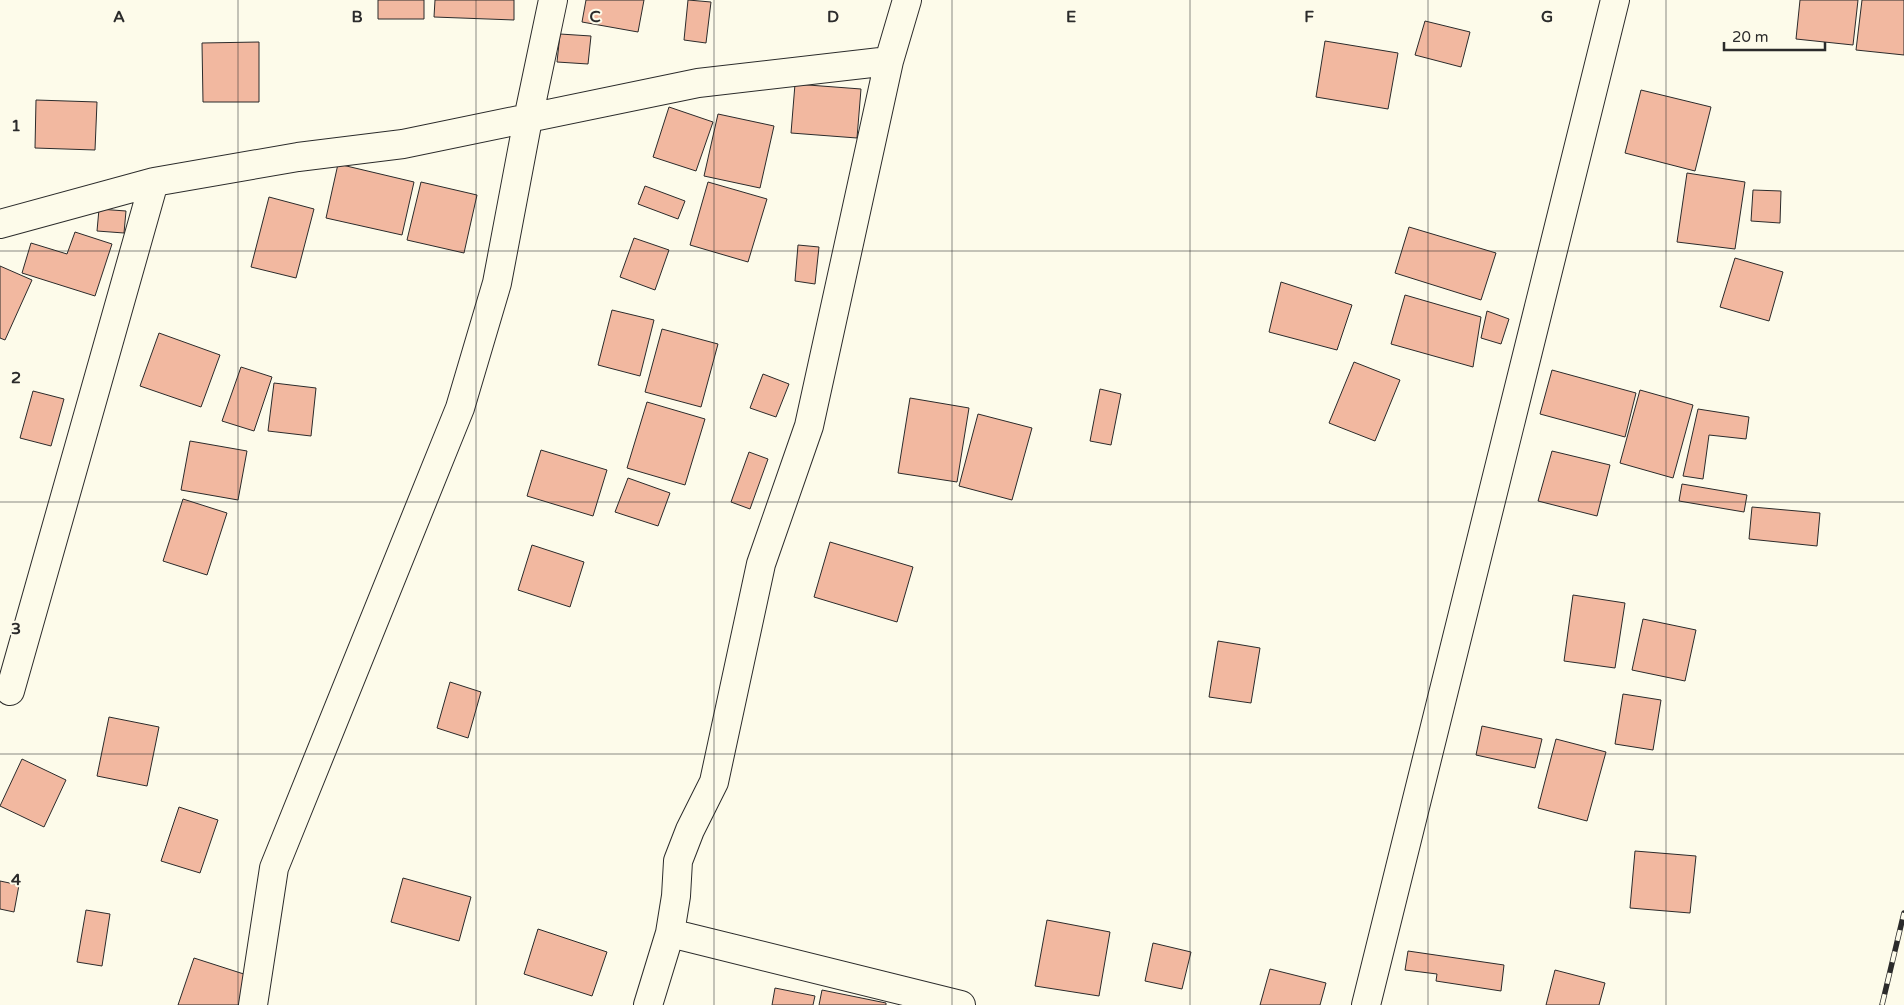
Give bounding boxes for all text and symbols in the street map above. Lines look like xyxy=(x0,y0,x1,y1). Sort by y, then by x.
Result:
text: A xyxy=(113,7,125,27)
text: B xyxy=(351,7,363,27)
text: C xyxy=(589,7,601,27)
text: D xyxy=(827,7,839,27)
text: E xyxy=(1066,7,1076,27)
text: F xyxy=(1304,7,1314,27)
text: G xyxy=(1541,7,1553,27)
scale bar xyxy=(1724,20,1825,52)
text: 20 m xyxy=(1732,28,1769,46)
text: 1 xyxy=(11,116,21,136)
text: 2 xyxy=(11,368,21,388)
text: 3 xyxy=(11,619,21,639)
text: 4 xyxy=(11,870,21,890)

